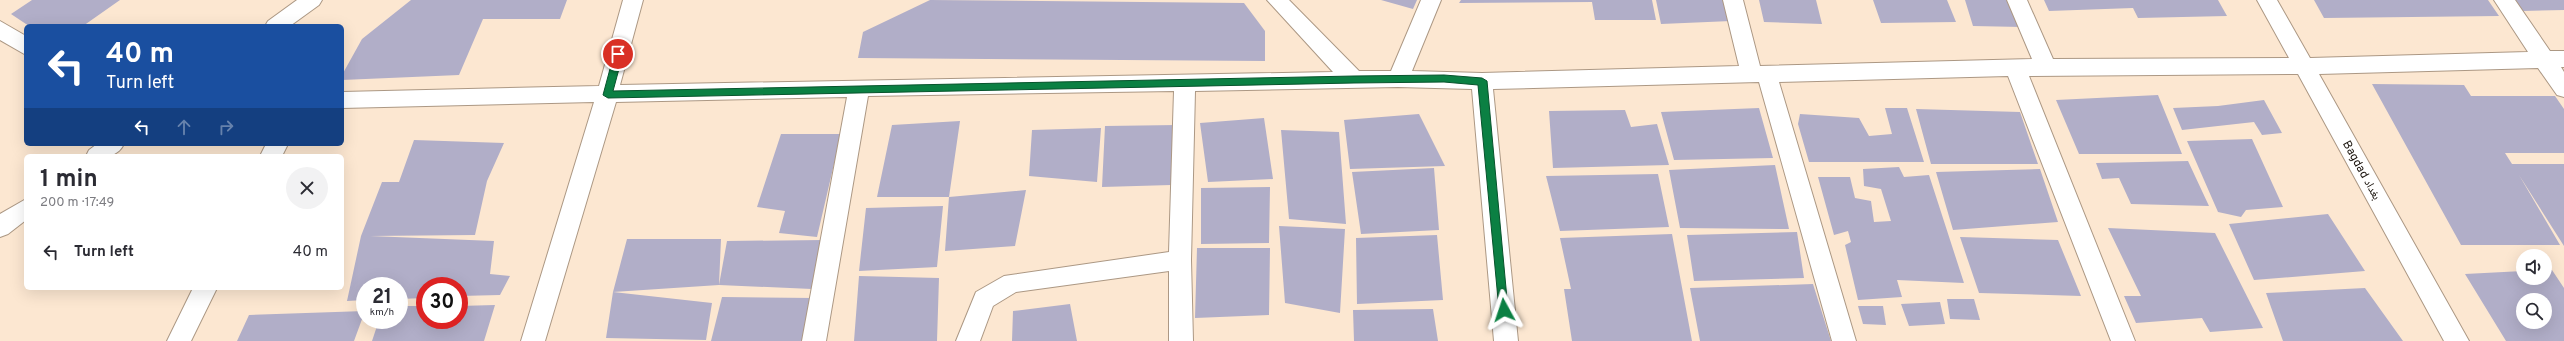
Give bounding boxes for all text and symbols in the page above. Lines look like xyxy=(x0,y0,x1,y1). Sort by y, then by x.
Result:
text: 40 m xyxy=(106,37,174,73)
pin xyxy=(601,37,635,71)
icon: left xyxy=(40,40,92,92)
icon: arrive xyxy=(607,43,629,65)
text: Turn left xyxy=(106,72,174,95)
icon: left xyxy=(131,116,153,138)
icon: ahead xyxy=(173,116,195,138)
icon: right xyxy=(215,116,237,138)
street label: Bagdad بغداد xyxy=(2338,138,2384,203)
text: 1 min xyxy=(40,165,98,195)
button: close xyxy=(286,167,328,209)
text: 200 m · 17:49 xyxy=(40,195,114,211)
icon: left xyxy=(40,241,62,263)
text: Turn left xyxy=(74,243,134,262)
text: 40 m xyxy=(293,243,328,262)
map controls xyxy=(2516,249,2552,329)
button: sound xyxy=(2516,249,2552,285)
speed limit sign: 30 xyxy=(416,277,468,329)
text: 21 xyxy=(372,285,392,311)
position arrow xyxy=(1483,289,1525,331)
button: search xyxy=(2516,293,2552,329)
text: km/h xyxy=(370,306,394,319)

